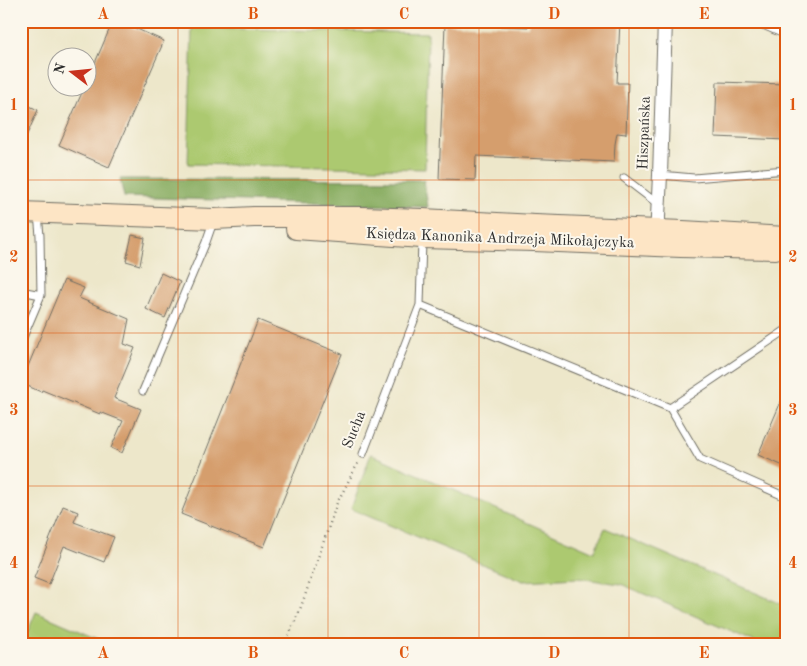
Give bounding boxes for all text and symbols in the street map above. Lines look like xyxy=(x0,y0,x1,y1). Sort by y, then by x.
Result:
text: A xyxy=(97,7,109,23)
text: B xyxy=(247,7,259,23)
text: C xyxy=(399,7,409,23)
text: D xyxy=(548,7,560,23)
text: E xyxy=(698,7,710,23)
north arrow xyxy=(48,48,98,98)
text: N xyxy=(52,61,69,76)
street label: Hiszpańska xyxy=(636,95,654,170)
text: 1 xyxy=(9,98,19,114)
text: 1 xyxy=(788,98,798,114)
street label: Księdza Kanonika Andrzeja Mikołajczyka xyxy=(365,227,635,251)
text: 2 xyxy=(9,250,19,266)
text: 2 xyxy=(788,250,798,266)
text: 3 xyxy=(9,403,19,419)
text: 3 xyxy=(788,403,798,419)
street label: Sucha xyxy=(341,408,370,451)
text: 4 xyxy=(9,556,19,572)
text: 4 xyxy=(788,556,798,572)
text: A xyxy=(97,646,109,662)
text: B xyxy=(247,646,259,662)
text: C xyxy=(399,646,409,662)
text: D xyxy=(548,646,560,662)
text: E xyxy=(698,646,710,662)

